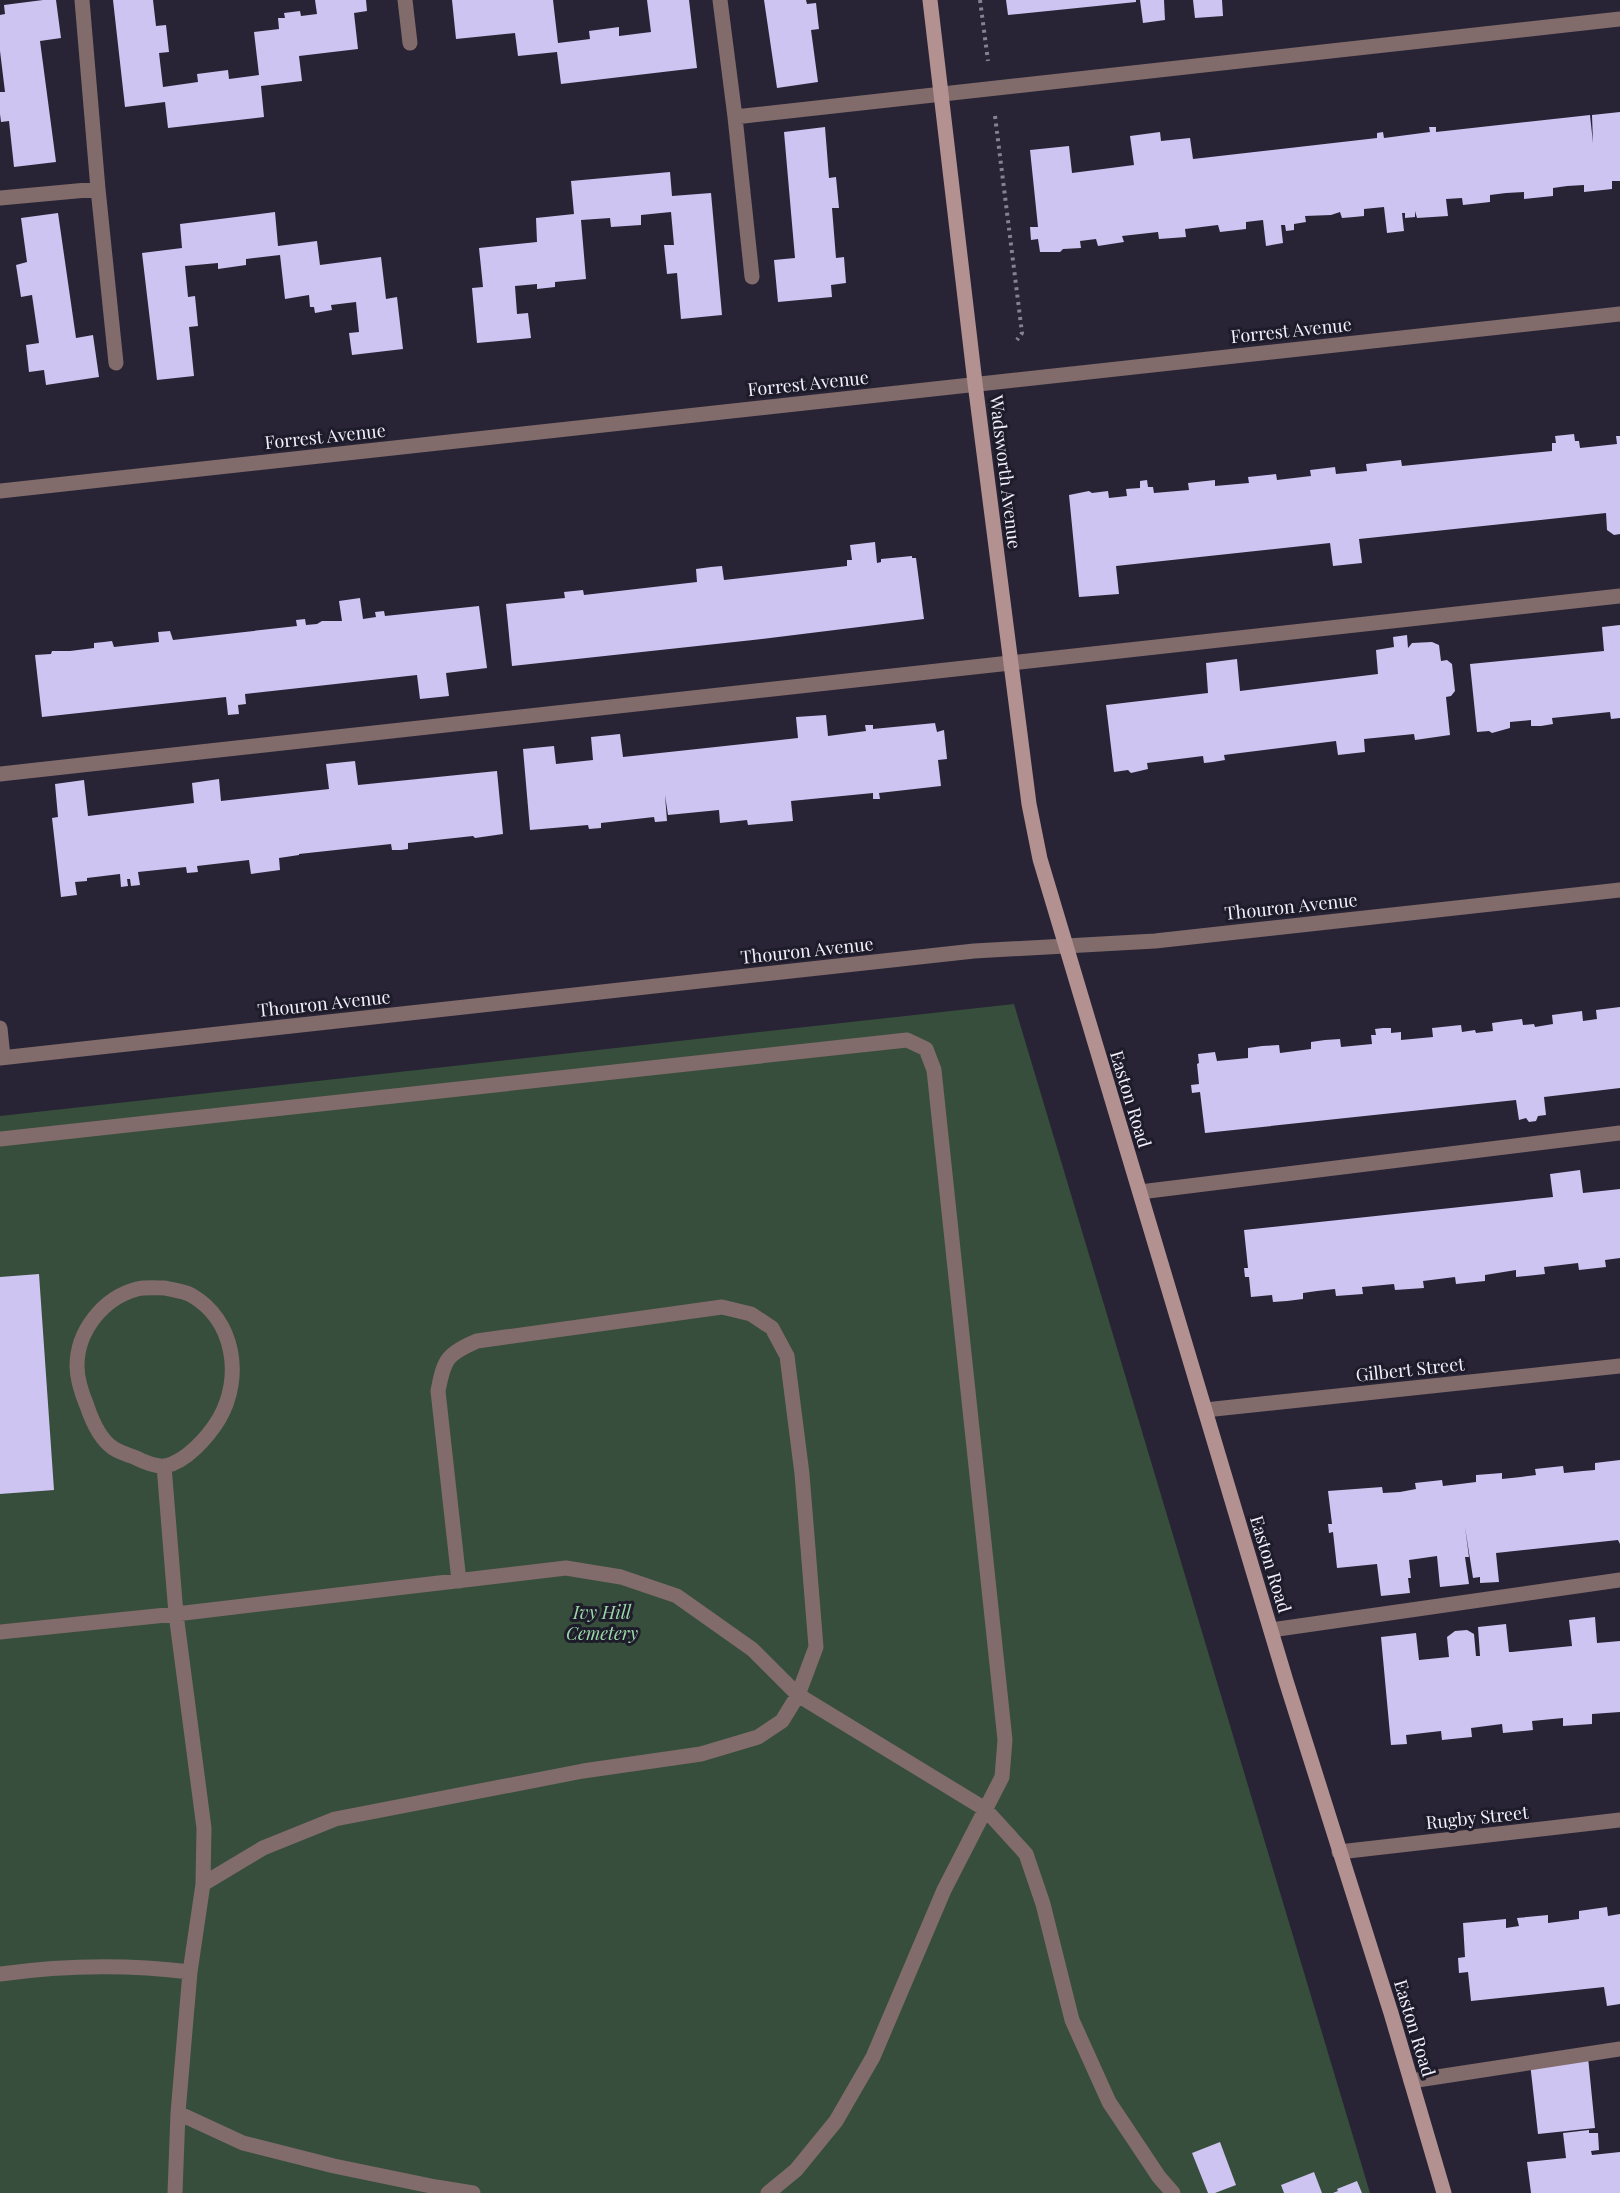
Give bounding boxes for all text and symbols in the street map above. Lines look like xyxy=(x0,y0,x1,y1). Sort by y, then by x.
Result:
street label: Forrest Avenue xyxy=(1229,312,1353,348)
street label: Forrest Avenue xyxy=(746,365,870,401)
street label: Wadsworth Avenue xyxy=(985,393,1027,550)
street label: Forrest Avenue xyxy=(263,418,387,454)
street label: Thouron Avenue xyxy=(1223,887,1359,925)
street label: Thouron Avenue xyxy=(739,931,875,969)
street label: Thouron Avenue xyxy=(256,984,392,1022)
street label: Easton Road xyxy=(1105,1047,1157,1151)
street label: Gilbert Street xyxy=(1354,1351,1466,1387)
street label: Easton Road xyxy=(1245,1512,1297,1616)
park label: Ivy Hill Cemetery xyxy=(566,1600,638,1645)
street label: Rugby Street xyxy=(1425,1800,1530,1834)
street label: Easton Road xyxy=(1389,1976,1441,2080)

